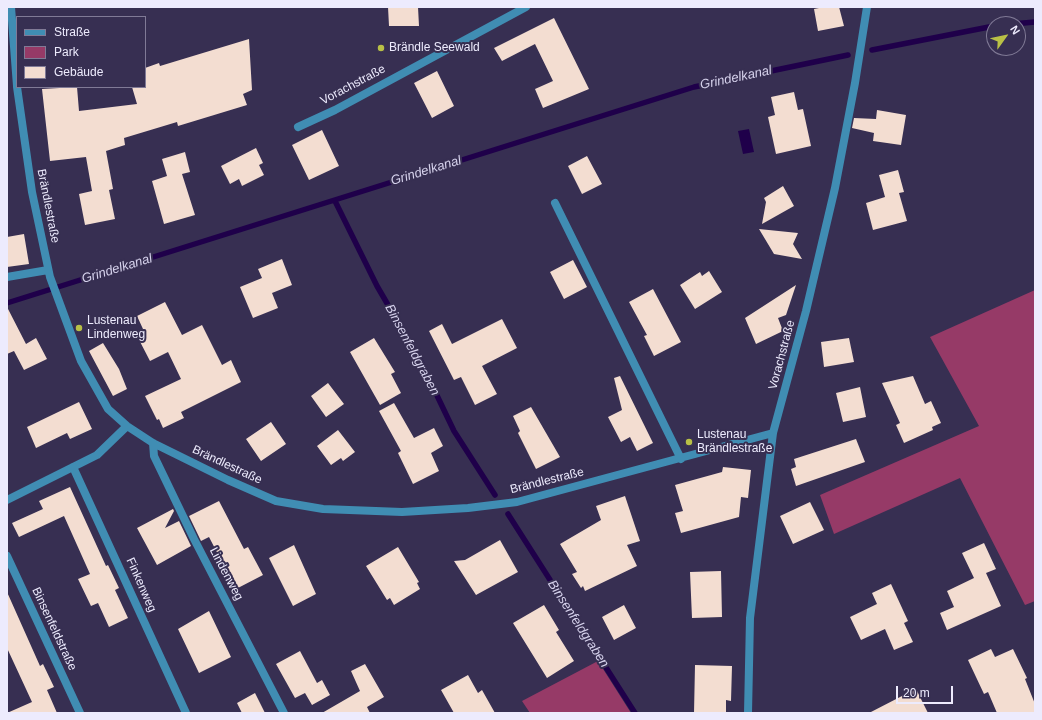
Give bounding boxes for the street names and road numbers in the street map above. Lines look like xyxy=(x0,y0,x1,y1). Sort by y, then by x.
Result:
street label: Vorachstraße xyxy=(318,62,388,108)
street label: Brändlestraße xyxy=(34,168,62,244)
street label: Vorachstraße xyxy=(766,319,798,391)
street label: Brändlestraße xyxy=(190,443,264,487)
street label: Brändlestraße xyxy=(509,465,585,497)
street label: Lindenweg xyxy=(206,545,246,603)
street label: Finkenweg xyxy=(123,556,159,614)
street label: Binsenfeldstraße xyxy=(28,585,80,673)

